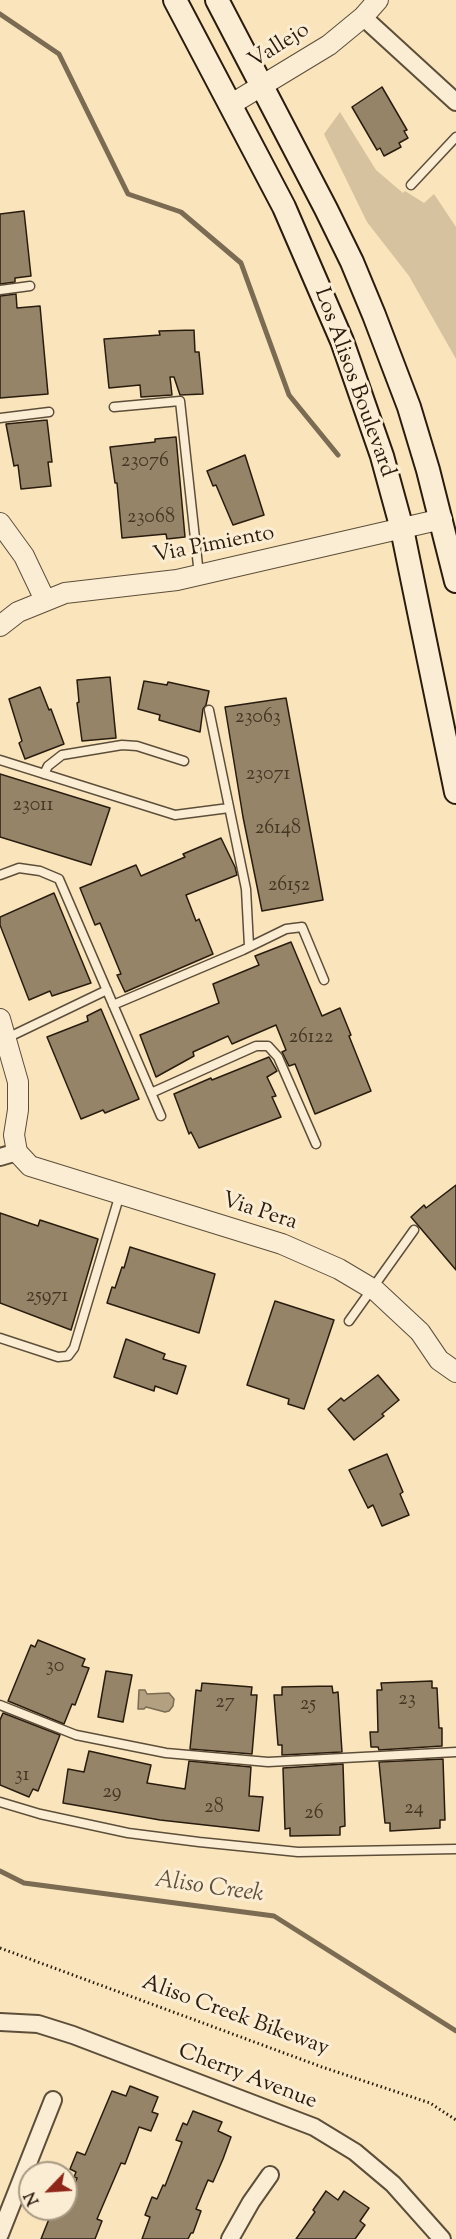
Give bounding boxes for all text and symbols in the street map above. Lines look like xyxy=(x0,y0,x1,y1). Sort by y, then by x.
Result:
street label: Vallejo xyxy=(245,18,315,76)
street label: Los Alisos Boulevard xyxy=(307,285,399,481)
house number: 23076 xyxy=(121,451,169,475)
house number: 23068 xyxy=(127,507,175,531)
street label: Via Pimiento xyxy=(151,521,277,571)
house number: 23063 xyxy=(235,707,281,731)
house number: 23071 xyxy=(246,764,290,788)
house number: 23011 xyxy=(12,795,54,819)
house number: 26148 xyxy=(255,818,301,842)
house number: 26152 xyxy=(268,875,310,899)
house number: 26122 xyxy=(289,1027,333,1051)
street label: Via Pera xyxy=(218,1188,300,1238)
house number: 25971 xyxy=(26,1286,68,1310)
house number: 30 xyxy=(46,1656,64,1680)
house number: 23 xyxy=(398,1689,416,1713)
house number: 27 xyxy=(215,1692,235,1716)
house number: 25 xyxy=(300,1694,316,1718)
house number: 31 xyxy=(15,1765,29,1789)
house number: 29 xyxy=(102,1782,122,1806)
house number: 28 xyxy=(204,1797,224,1821)
house number: 24 xyxy=(404,1798,424,1822)
house number: 26 xyxy=(304,1803,324,1827)
water label: Aliso Creek xyxy=(153,1867,265,1911)
street label: Aliso Creek Bikeway xyxy=(138,1971,332,2063)
street label: Cherry Avenue xyxy=(174,2039,320,2117)
north arrow xyxy=(18,2161,78,2221)
text: N xyxy=(20,2187,46,2209)

